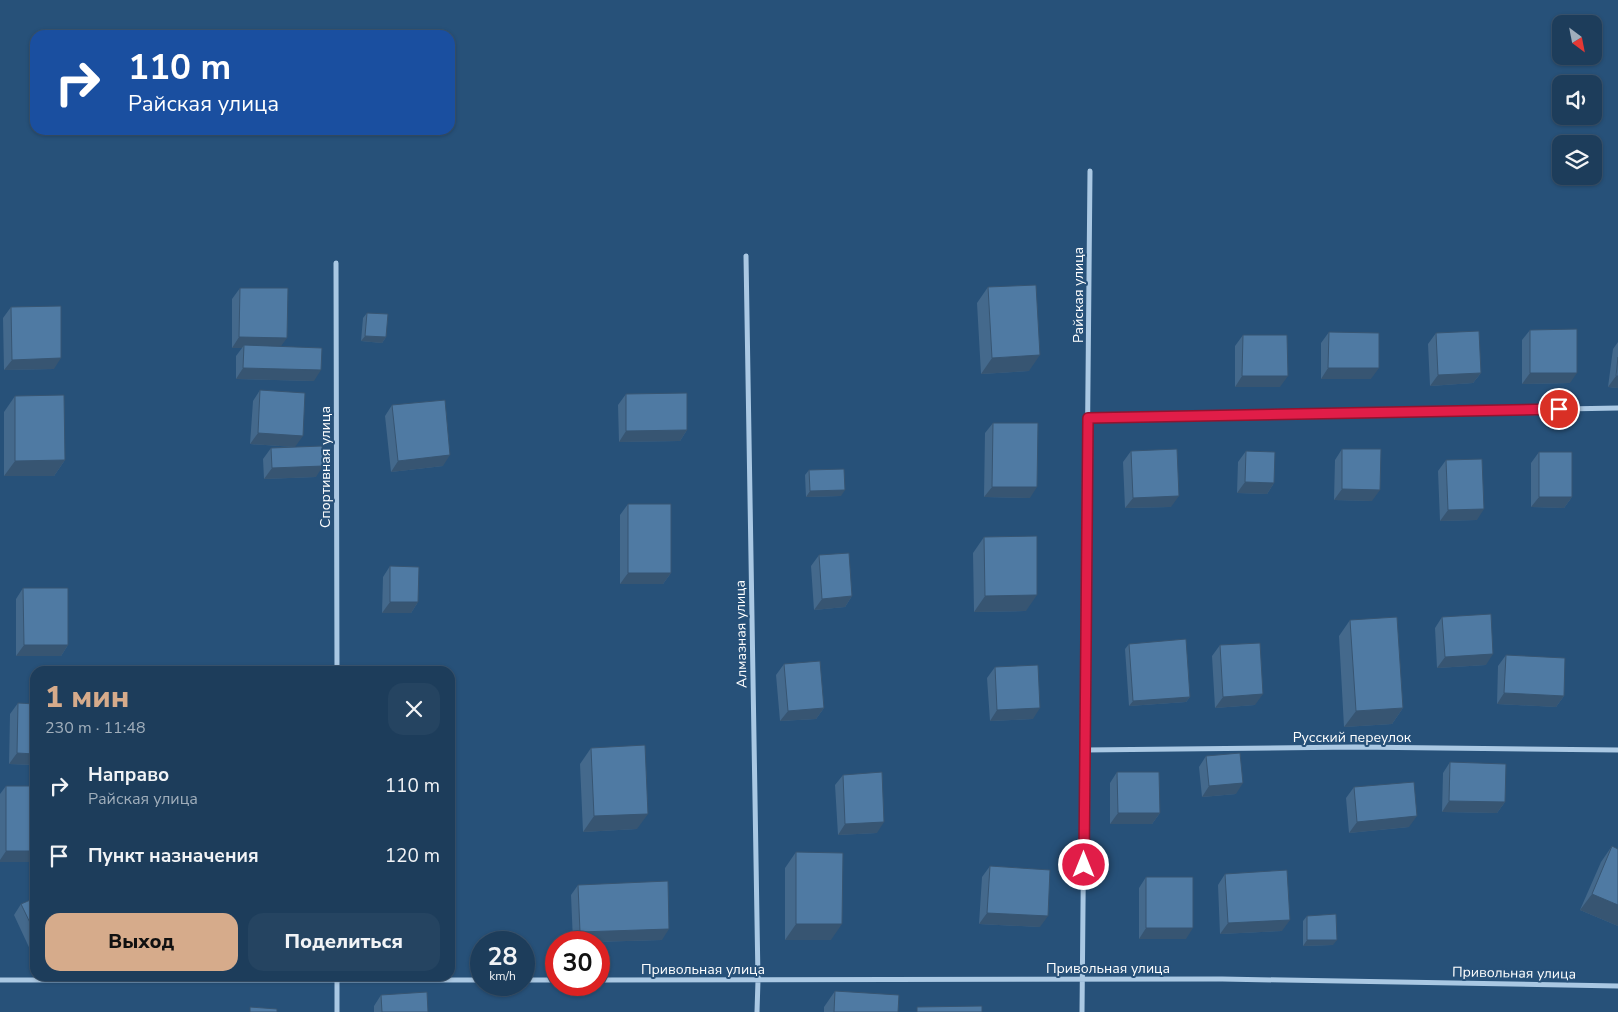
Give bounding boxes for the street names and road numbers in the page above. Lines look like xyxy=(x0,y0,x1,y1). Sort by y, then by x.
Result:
street label: Райская улица xyxy=(1069,247,1088,343)
street label: Спортивная улица xyxy=(316,406,335,528)
street label: Алмазная улица xyxy=(731,580,751,688)
street label: Русский переулок xyxy=(1293,728,1412,747)
street label: Привольная улица xyxy=(1046,959,1170,978)
street label: Привольная улица xyxy=(641,960,765,979)
street label: Привольная улица xyxy=(1452,962,1576,984)

